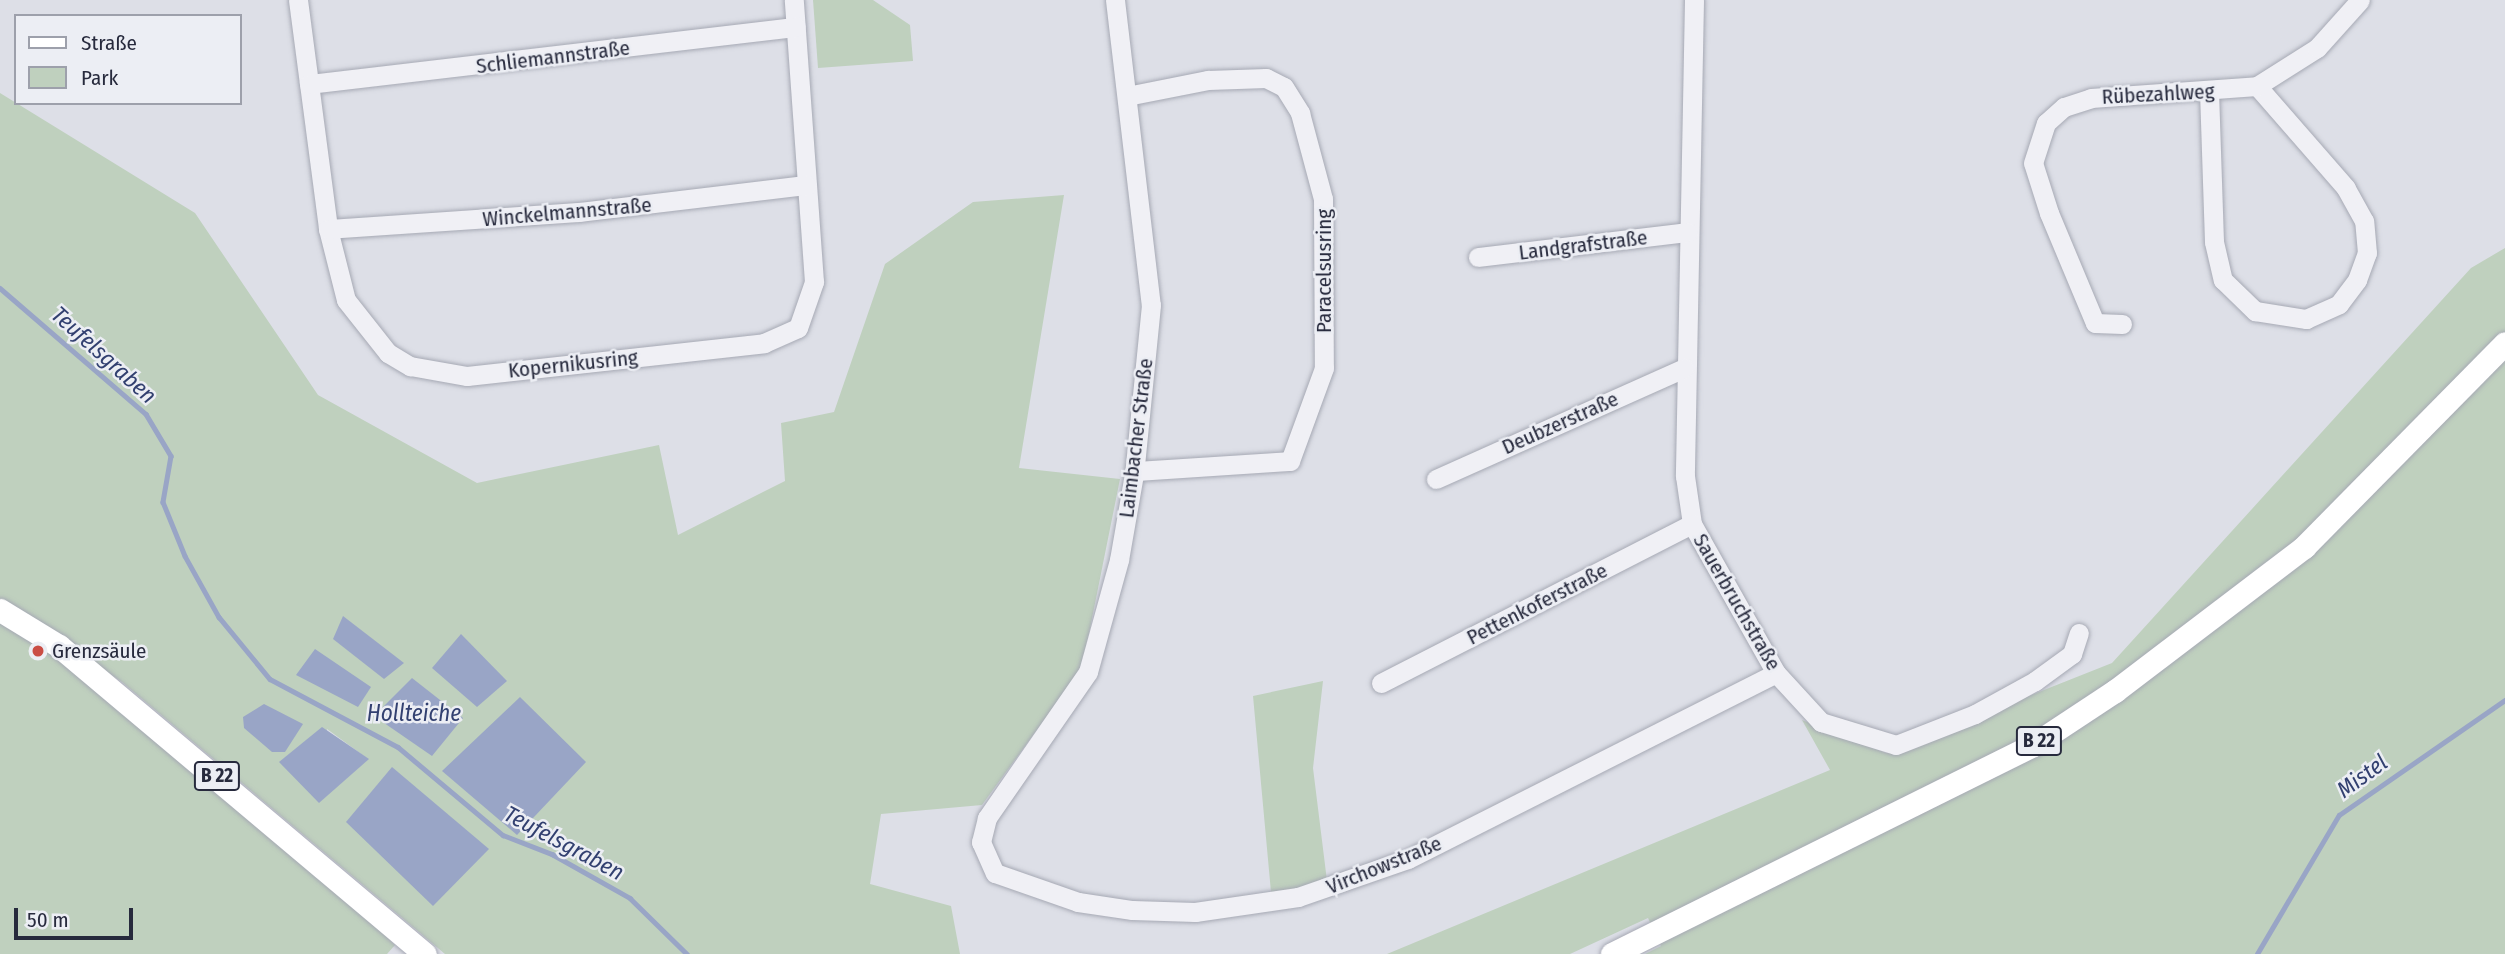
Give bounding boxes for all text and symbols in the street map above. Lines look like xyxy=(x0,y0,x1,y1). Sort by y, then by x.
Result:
legend xyxy=(14,14,242,105)
text: Straße xyxy=(81,30,137,56)
street label: Schliemannstraße xyxy=(475,35,631,79)
text: Park xyxy=(81,65,118,91)
street label: Rübezahlweg xyxy=(2101,78,2215,110)
street label: Winckelmannstraße xyxy=(481,192,653,232)
street label: Paracelsusring xyxy=(1311,209,1337,333)
street label: Landgrafstraße xyxy=(1517,225,1649,265)
water label: Teufelsgraben xyxy=(46,301,162,409)
street label: Kopernikusring xyxy=(507,345,639,383)
street label: Laimbacher Straße xyxy=(1114,357,1158,519)
street label: Deubzerstraße xyxy=(1498,386,1622,460)
street label: Sauerbruchstraße xyxy=(1688,529,1786,675)
street label: Pettenkoferstraße xyxy=(1463,558,1611,650)
place label: Grenzsäule xyxy=(52,638,146,664)
marker: Grenzsäule xyxy=(30,643,46,659)
water label: Hollteiche xyxy=(367,699,461,727)
road number: B 22 xyxy=(2014,726,2064,756)
water label: Mistel xyxy=(2331,748,2393,804)
road number: B 22 xyxy=(192,761,242,792)
water label: Teufelsgraben xyxy=(499,800,629,886)
street label: Virchowstraße xyxy=(1323,830,1445,900)
scale bar xyxy=(18,894,136,938)
text: 50 m xyxy=(27,907,69,933)

